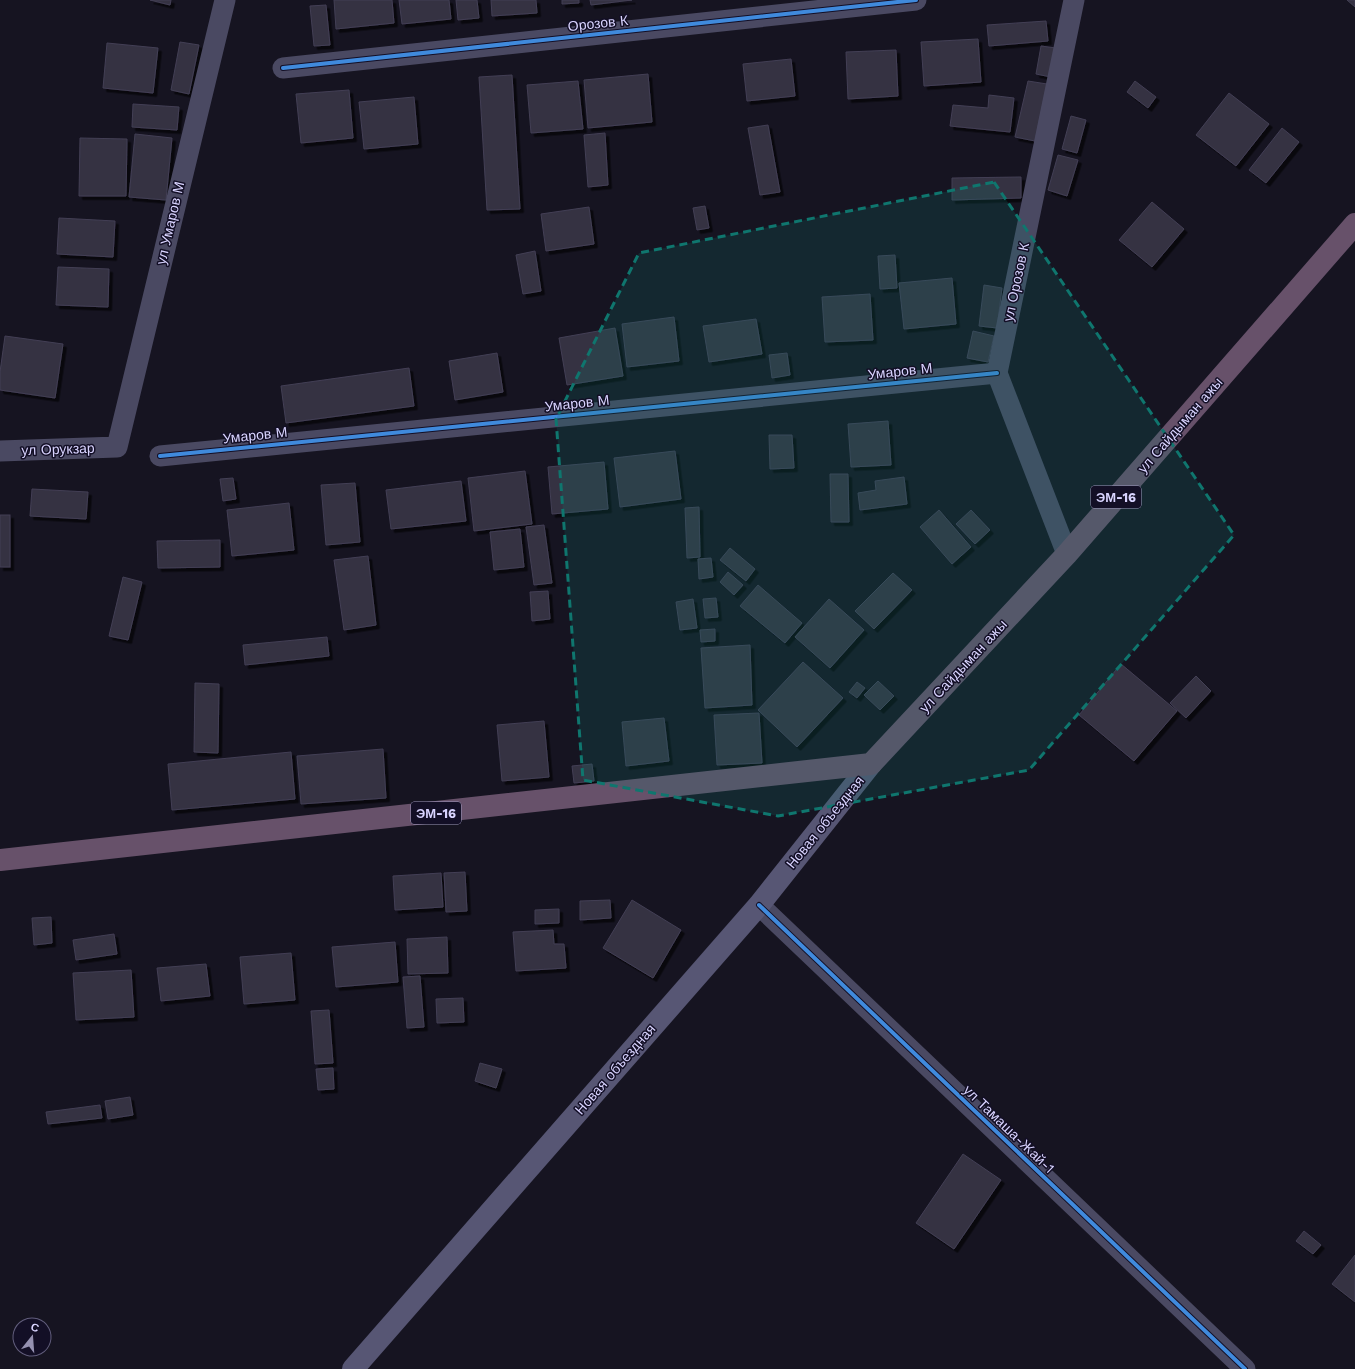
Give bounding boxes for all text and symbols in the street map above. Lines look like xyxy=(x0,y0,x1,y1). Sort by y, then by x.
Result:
street label: Орозов К xyxy=(567,12,630,34)
street label: ул Умаров М xyxy=(153,180,187,266)
street label: ул Орозов К xyxy=(1000,240,1032,323)
street label: Умаров М xyxy=(867,360,933,382)
street label: ул Сайдыман ажы xyxy=(1134,374,1226,476)
street label: Умаров М xyxy=(544,392,610,414)
street label: Умаров М xyxy=(222,424,288,446)
street label: ул Орукзар xyxy=(21,440,95,458)
road number: ЭМ-16 xyxy=(1091,486,1141,508)
street label: ул Сайдыман ажы xyxy=(916,616,1010,716)
street label: Новая объездная xyxy=(783,773,867,871)
road number: ЭМ-16 xyxy=(411,802,461,824)
street label: Новая объездная xyxy=(571,1021,659,1117)
street label: ул Тамаша-Жай-1 xyxy=(960,1082,1058,1176)
north arrow xyxy=(12,1317,52,1357)
text: С xyxy=(29,1321,41,1335)

